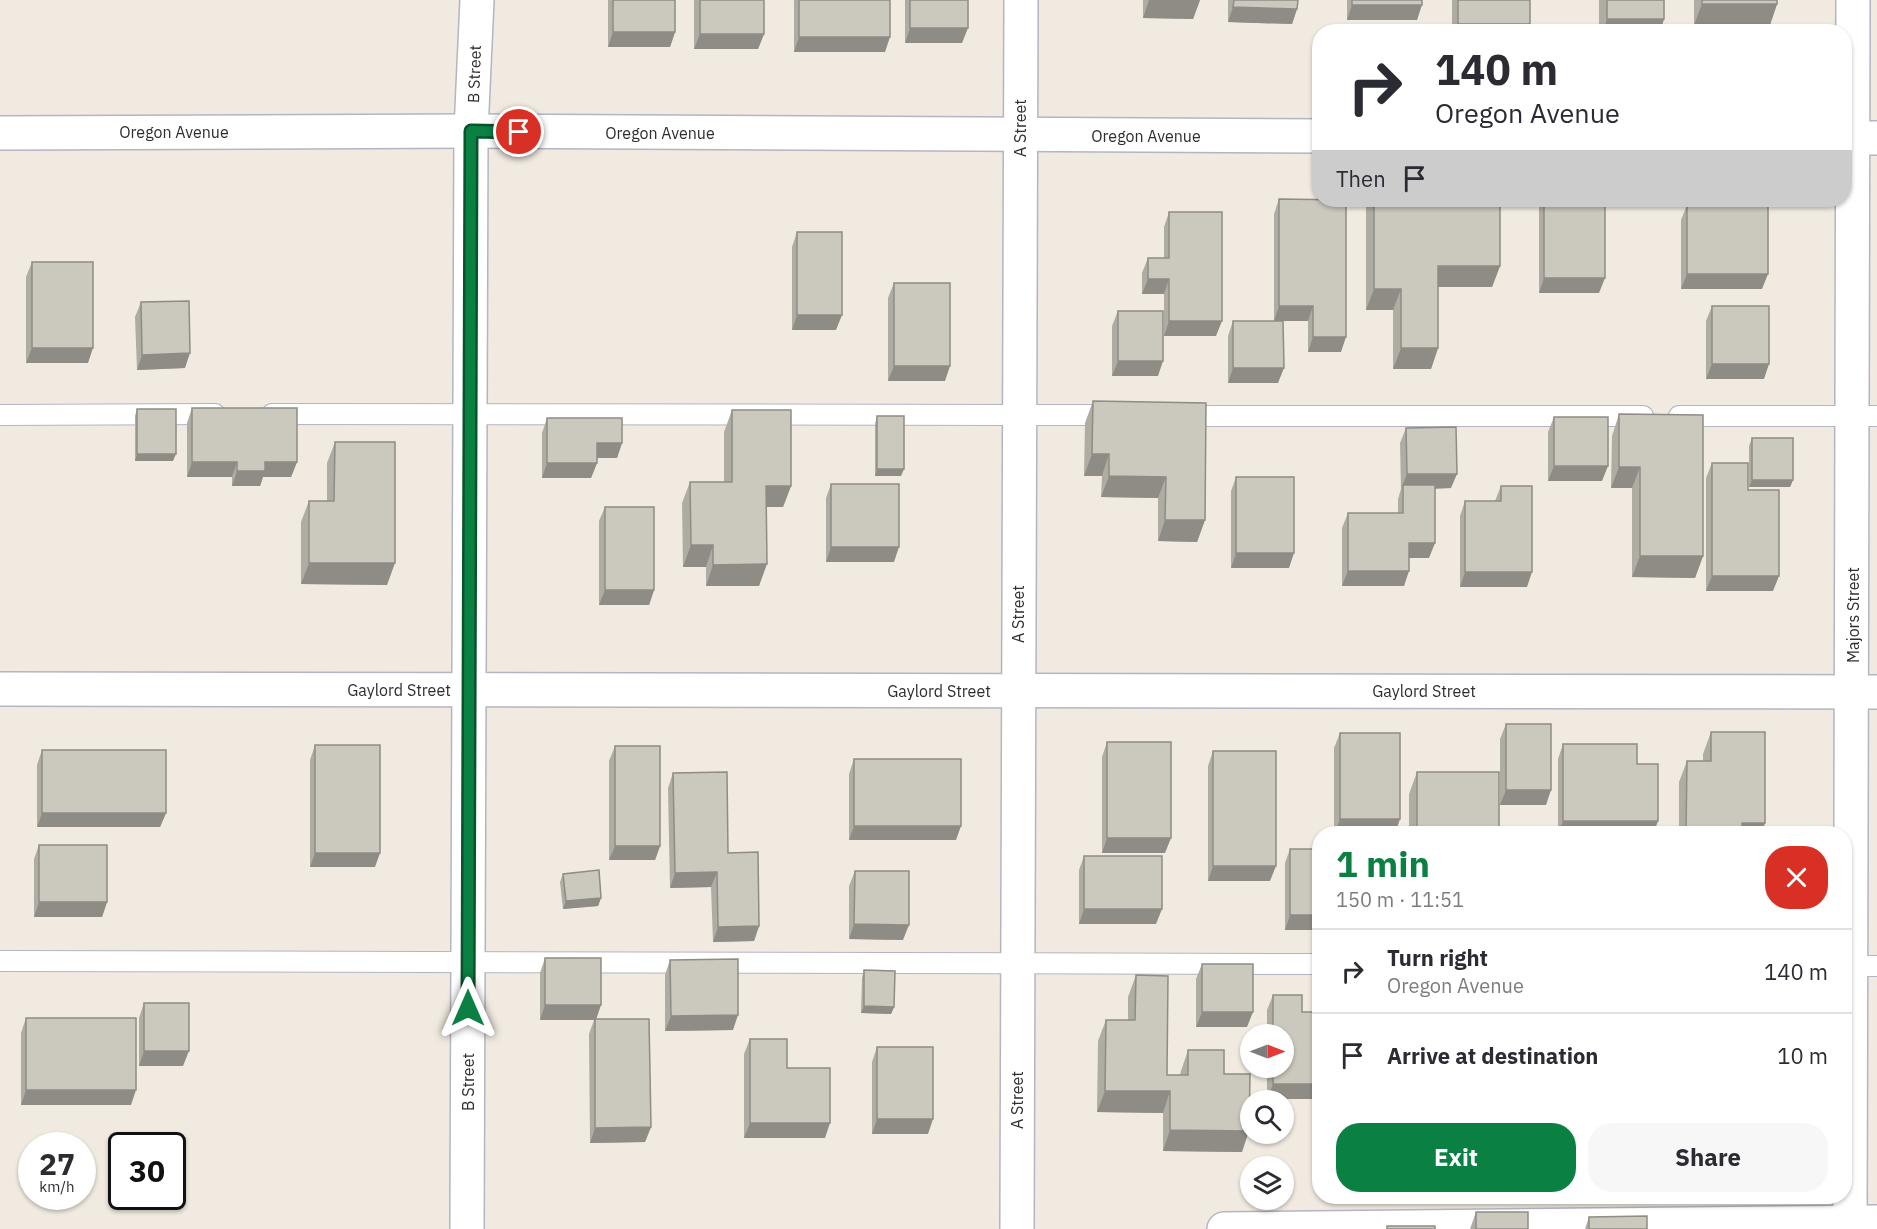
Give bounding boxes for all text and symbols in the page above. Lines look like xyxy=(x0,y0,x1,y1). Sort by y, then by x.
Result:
text: 140 m xyxy=(1435,42,1558,97)
street label: B Street xyxy=(463,45,485,103)
icon: right xyxy=(1336,48,1414,126)
text: Oregon Avenue xyxy=(1435,95,1620,130)
street label: A Street xyxy=(1010,99,1030,157)
pin xyxy=(493,106,544,157)
icon: arrive xyxy=(502,115,535,148)
street label: Oregon Avenue xyxy=(119,122,229,142)
street label: Oregon Avenue xyxy=(605,123,715,143)
street label: Oregon Avenue xyxy=(1091,126,1201,146)
icon: arrive xyxy=(1398,162,1431,195)
text: Then xyxy=(1336,164,1386,193)
street label: Majors Street xyxy=(1843,567,1863,663)
street label: A Street xyxy=(1008,585,1028,643)
street label: Gaylord Street xyxy=(347,680,451,700)
street label: Gaylord Street xyxy=(887,681,991,701)
street label: Gaylord Street xyxy=(1372,681,1476,701)
text: 1 min xyxy=(1336,840,1430,887)
button: close xyxy=(1765,846,1828,909)
text: 150 m · 11:51 xyxy=(1336,886,1464,913)
text: Turn right xyxy=(1387,943,1488,972)
icon: right xyxy=(1336,955,1369,988)
text: 140 m xyxy=(1764,957,1828,986)
text: Oregon Avenue xyxy=(1387,972,1524,999)
position arrow xyxy=(436,976,500,1040)
north arrow xyxy=(1240,1024,1294,1078)
map controls xyxy=(1240,1024,1294,1210)
icon: arrive xyxy=(1336,1039,1369,1072)
text: Arrive at destination xyxy=(1387,1041,1598,1070)
text: 10 m xyxy=(1777,1041,1828,1070)
street label: B Street xyxy=(458,1053,478,1111)
street label: A Street xyxy=(1007,1071,1027,1129)
button: search xyxy=(1240,1090,1294,1144)
button: Exit xyxy=(1336,1123,1576,1192)
button: Share xyxy=(1588,1123,1828,1192)
speed limit sign: 30 xyxy=(108,1132,186,1210)
text: 27 xyxy=(39,1144,75,1183)
button: layers xyxy=(1240,1156,1294,1210)
text: km/h xyxy=(39,1177,75,1196)

